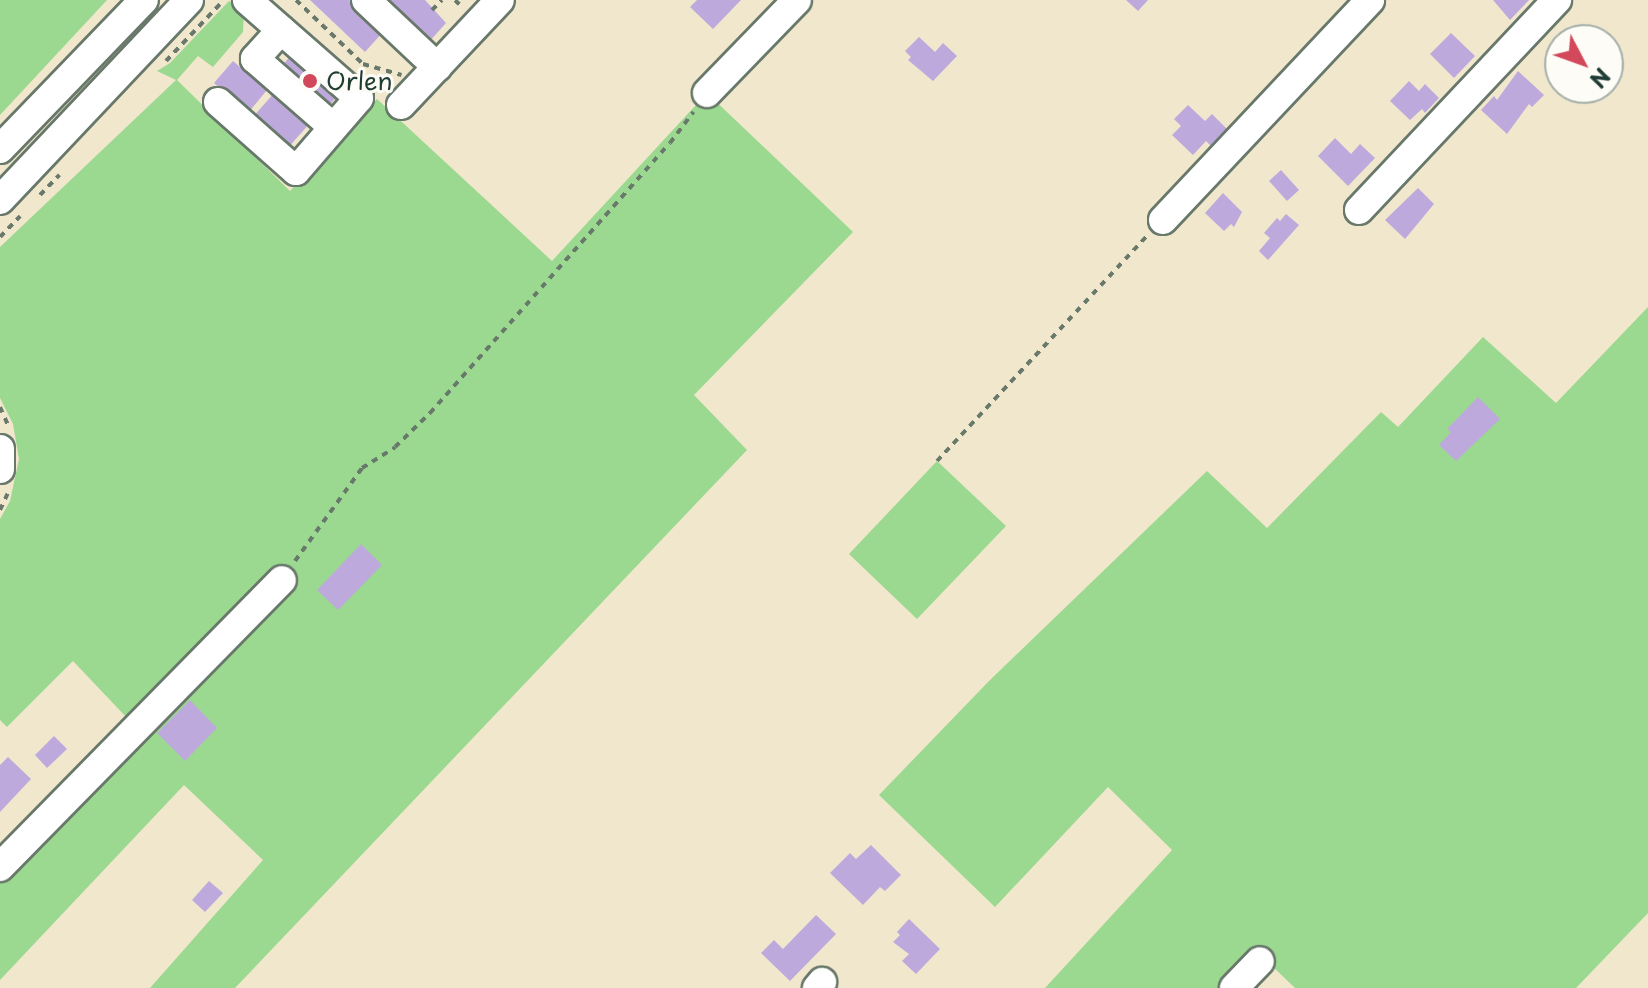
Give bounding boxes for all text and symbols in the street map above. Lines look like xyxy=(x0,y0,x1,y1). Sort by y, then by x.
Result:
north arrow xyxy=(1544,24,1624,104)
text: N xyxy=(1583,61,1619,96)
place label: Orlen xyxy=(326,67,393,95)
marker: Orlen xyxy=(301,72,319,90)

